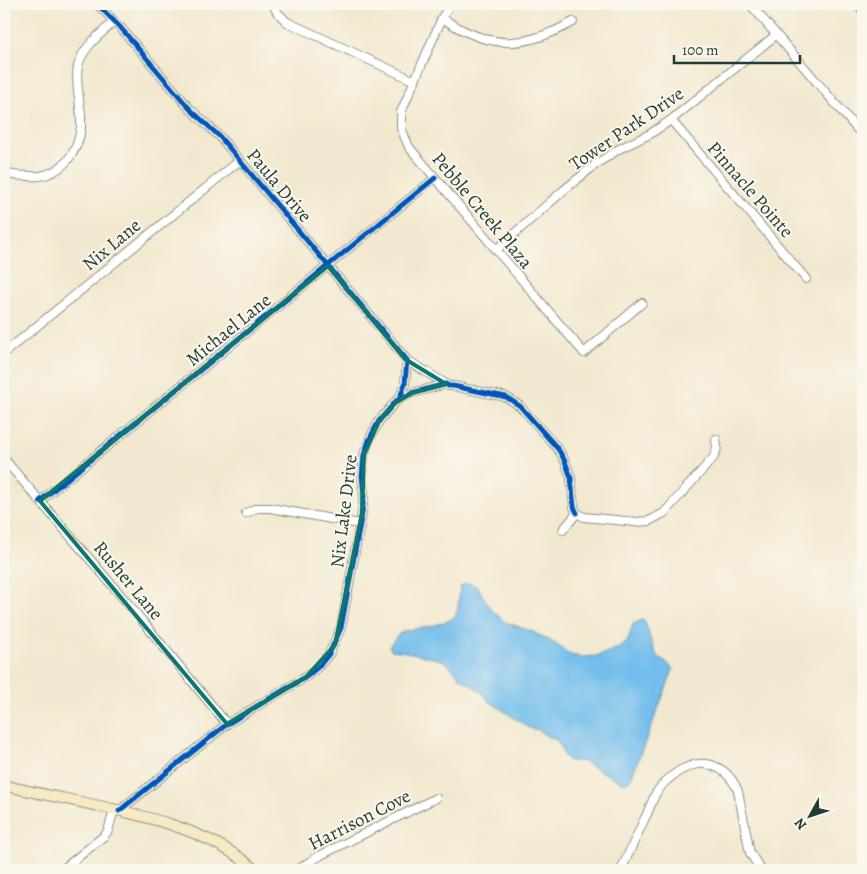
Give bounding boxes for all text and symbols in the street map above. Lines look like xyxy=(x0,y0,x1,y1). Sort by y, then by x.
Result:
scale bar xyxy=(674,32,801,64)
text: 100 m xyxy=(682,40,719,60)
street label: Tower Park Drive xyxy=(564,81,689,177)
street label: Pinnacle Pointe xyxy=(701,136,799,243)
street label: Paula Drive xyxy=(241,143,318,228)
street label: Pebble Creek Plaza xyxy=(426,147,539,275)
street label: Nix Lane xyxy=(77,213,146,277)
street label: Michael Lane xyxy=(181,287,277,372)
street label: Nix Lake Drive xyxy=(324,453,364,569)
street label: Rusher Lane xyxy=(87,535,169,626)
street label: Harrison Cove xyxy=(304,783,415,857)
north arrow xyxy=(784,792,834,842)
text: N xyxy=(790,814,811,834)

